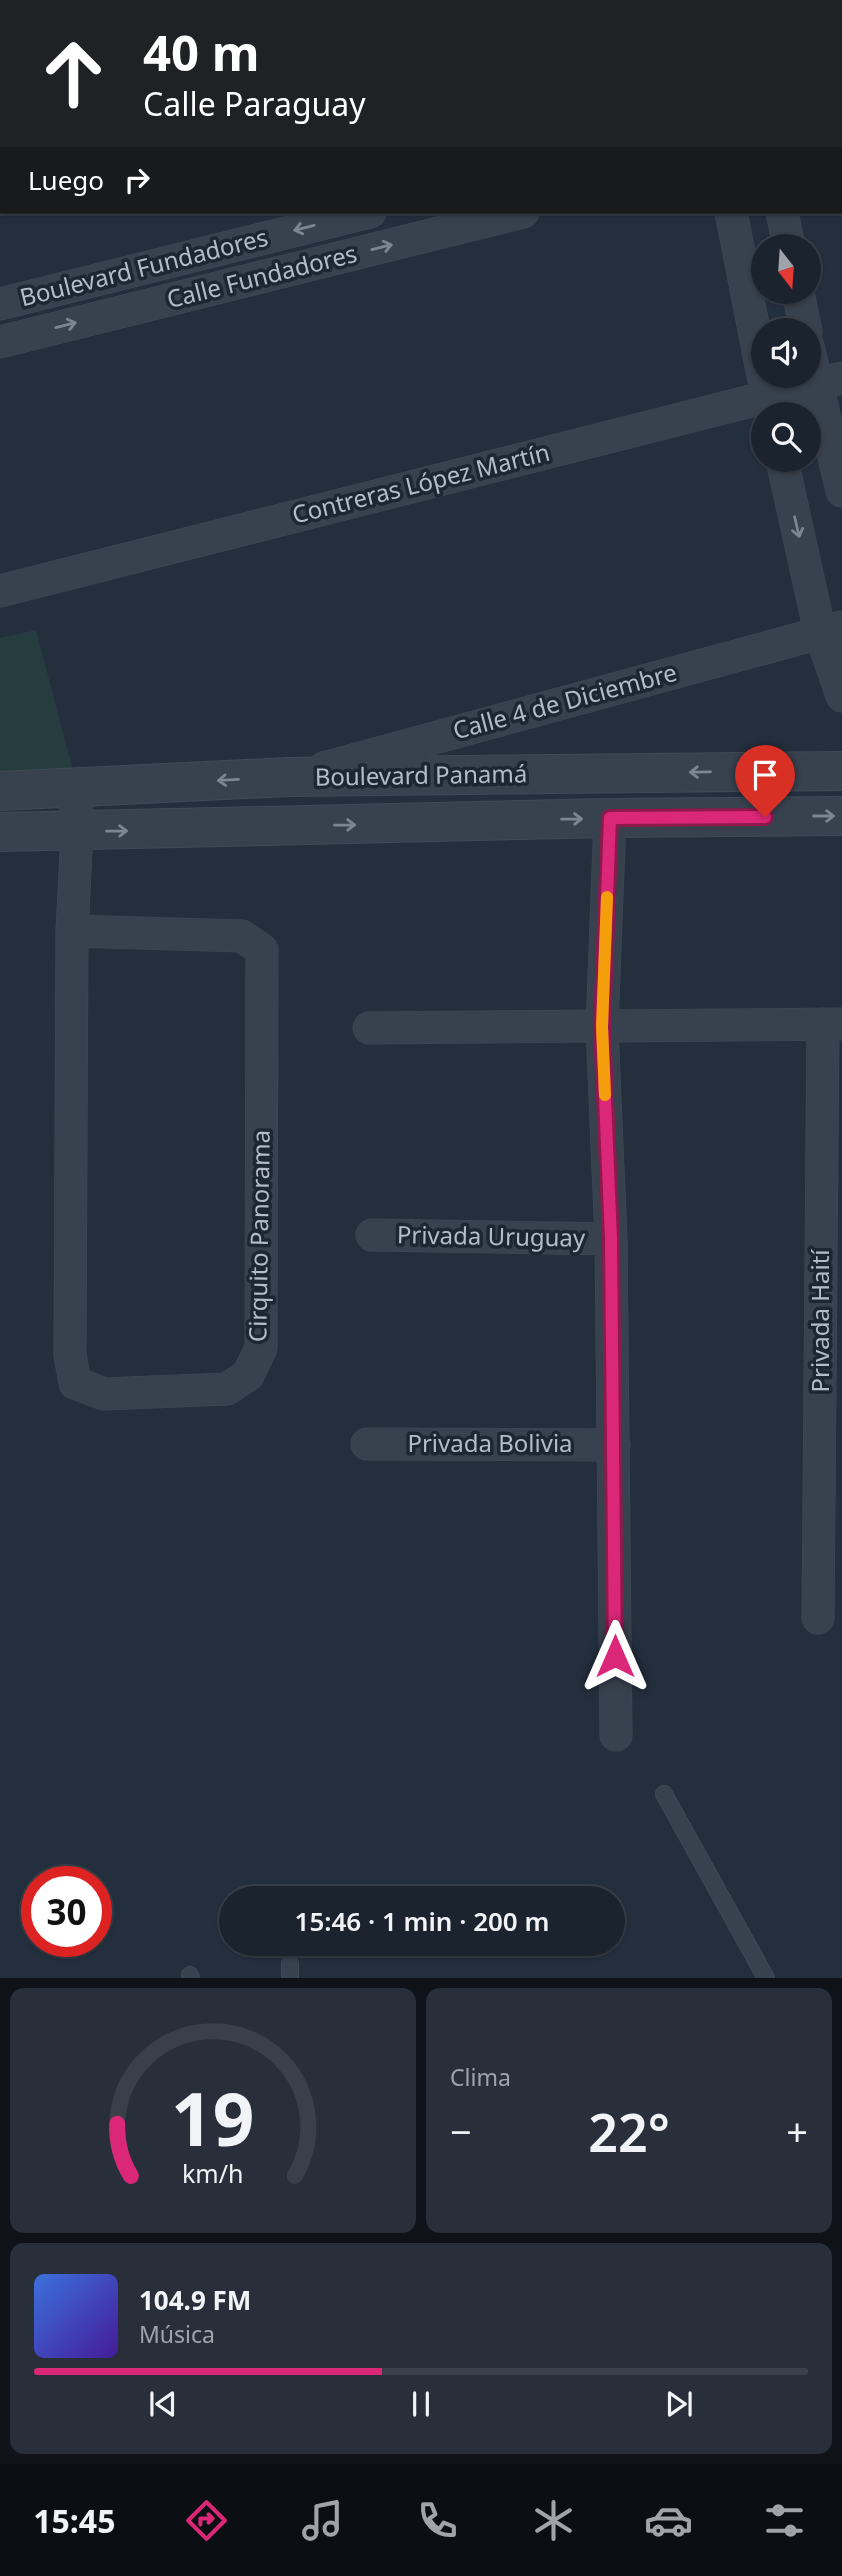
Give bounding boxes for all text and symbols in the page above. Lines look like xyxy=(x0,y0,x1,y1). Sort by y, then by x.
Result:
text: 40 m xyxy=(143,19,260,85)
icon: ahead xyxy=(28,28,119,119)
text: Calle Paraguay xyxy=(143,82,366,125)
icon: right xyxy=(118,161,156,199)
text: Luego xyxy=(28,162,104,198)
street label: Boulevard Fundadores xyxy=(16,220,271,313)
one-way arrow xyxy=(293,222,316,235)
north arrow xyxy=(751,234,821,304)
map controls xyxy=(751,234,821,472)
street label: Calle Fundadores xyxy=(163,236,360,315)
one-way arrow xyxy=(370,240,393,253)
one-way arrow xyxy=(54,318,77,331)
button: sound xyxy=(751,318,821,388)
button: search xyxy=(751,402,821,472)
street label: Contreras López Martín xyxy=(288,435,553,531)
one-way arrow xyxy=(790,515,804,538)
street label: Calle 4 de Diciembre xyxy=(449,655,680,746)
pin xyxy=(735,745,795,817)
street label: Boulevard Panamá xyxy=(314,756,527,793)
icon: arrive xyxy=(746,756,784,794)
one-way arrow xyxy=(689,766,712,779)
one-way arrow xyxy=(217,774,240,787)
one-way arrow xyxy=(812,809,835,823)
one-way arrow xyxy=(560,812,583,825)
one-way arrow xyxy=(333,818,356,831)
one-way arrow xyxy=(105,824,128,837)
street label: Cirquito Panorama xyxy=(240,1130,277,1342)
street label: Privada Uruguay xyxy=(397,1217,586,1254)
street label: Privada Haití xyxy=(803,1249,836,1393)
street label: Privada Bolivia xyxy=(407,1426,573,1459)
position arrow xyxy=(578,1619,652,1693)
speed limit sign: 30 xyxy=(21,1866,112,1957)
text: 15:46 · 1 min · 200 m xyxy=(295,1903,549,1939)
text: Clima xyxy=(450,2061,511,2093)
text: 19 xyxy=(171,2069,255,2168)
text: 22° xyxy=(588,2096,670,2167)
text: − xyxy=(450,2105,472,2157)
text: + xyxy=(786,2105,808,2157)
text: km/h xyxy=(182,2156,244,2190)
text: 104.9 FM xyxy=(139,2282,251,2318)
text: Música xyxy=(139,2318,215,2350)
icon: previous xyxy=(144,2385,182,2423)
icon: pause xyxy=(402,2385,440,2423)
icon: next xyxy=(660,2385,698,2423)
icon: directions xyxy=(182,2496,231,2545)
icon: music xyxy=(298,2496,347,2545)
icon: phone xyxy=(413,2496,462,2545)
icon: climate xyxy=(529,2496,578,2545)
icon: car xyxy=(644,2496,693,2545)
icon: filters xyxy=(760,2496,809,2545)
text: 15:45 xyxy=(33,2499,115,2542)

